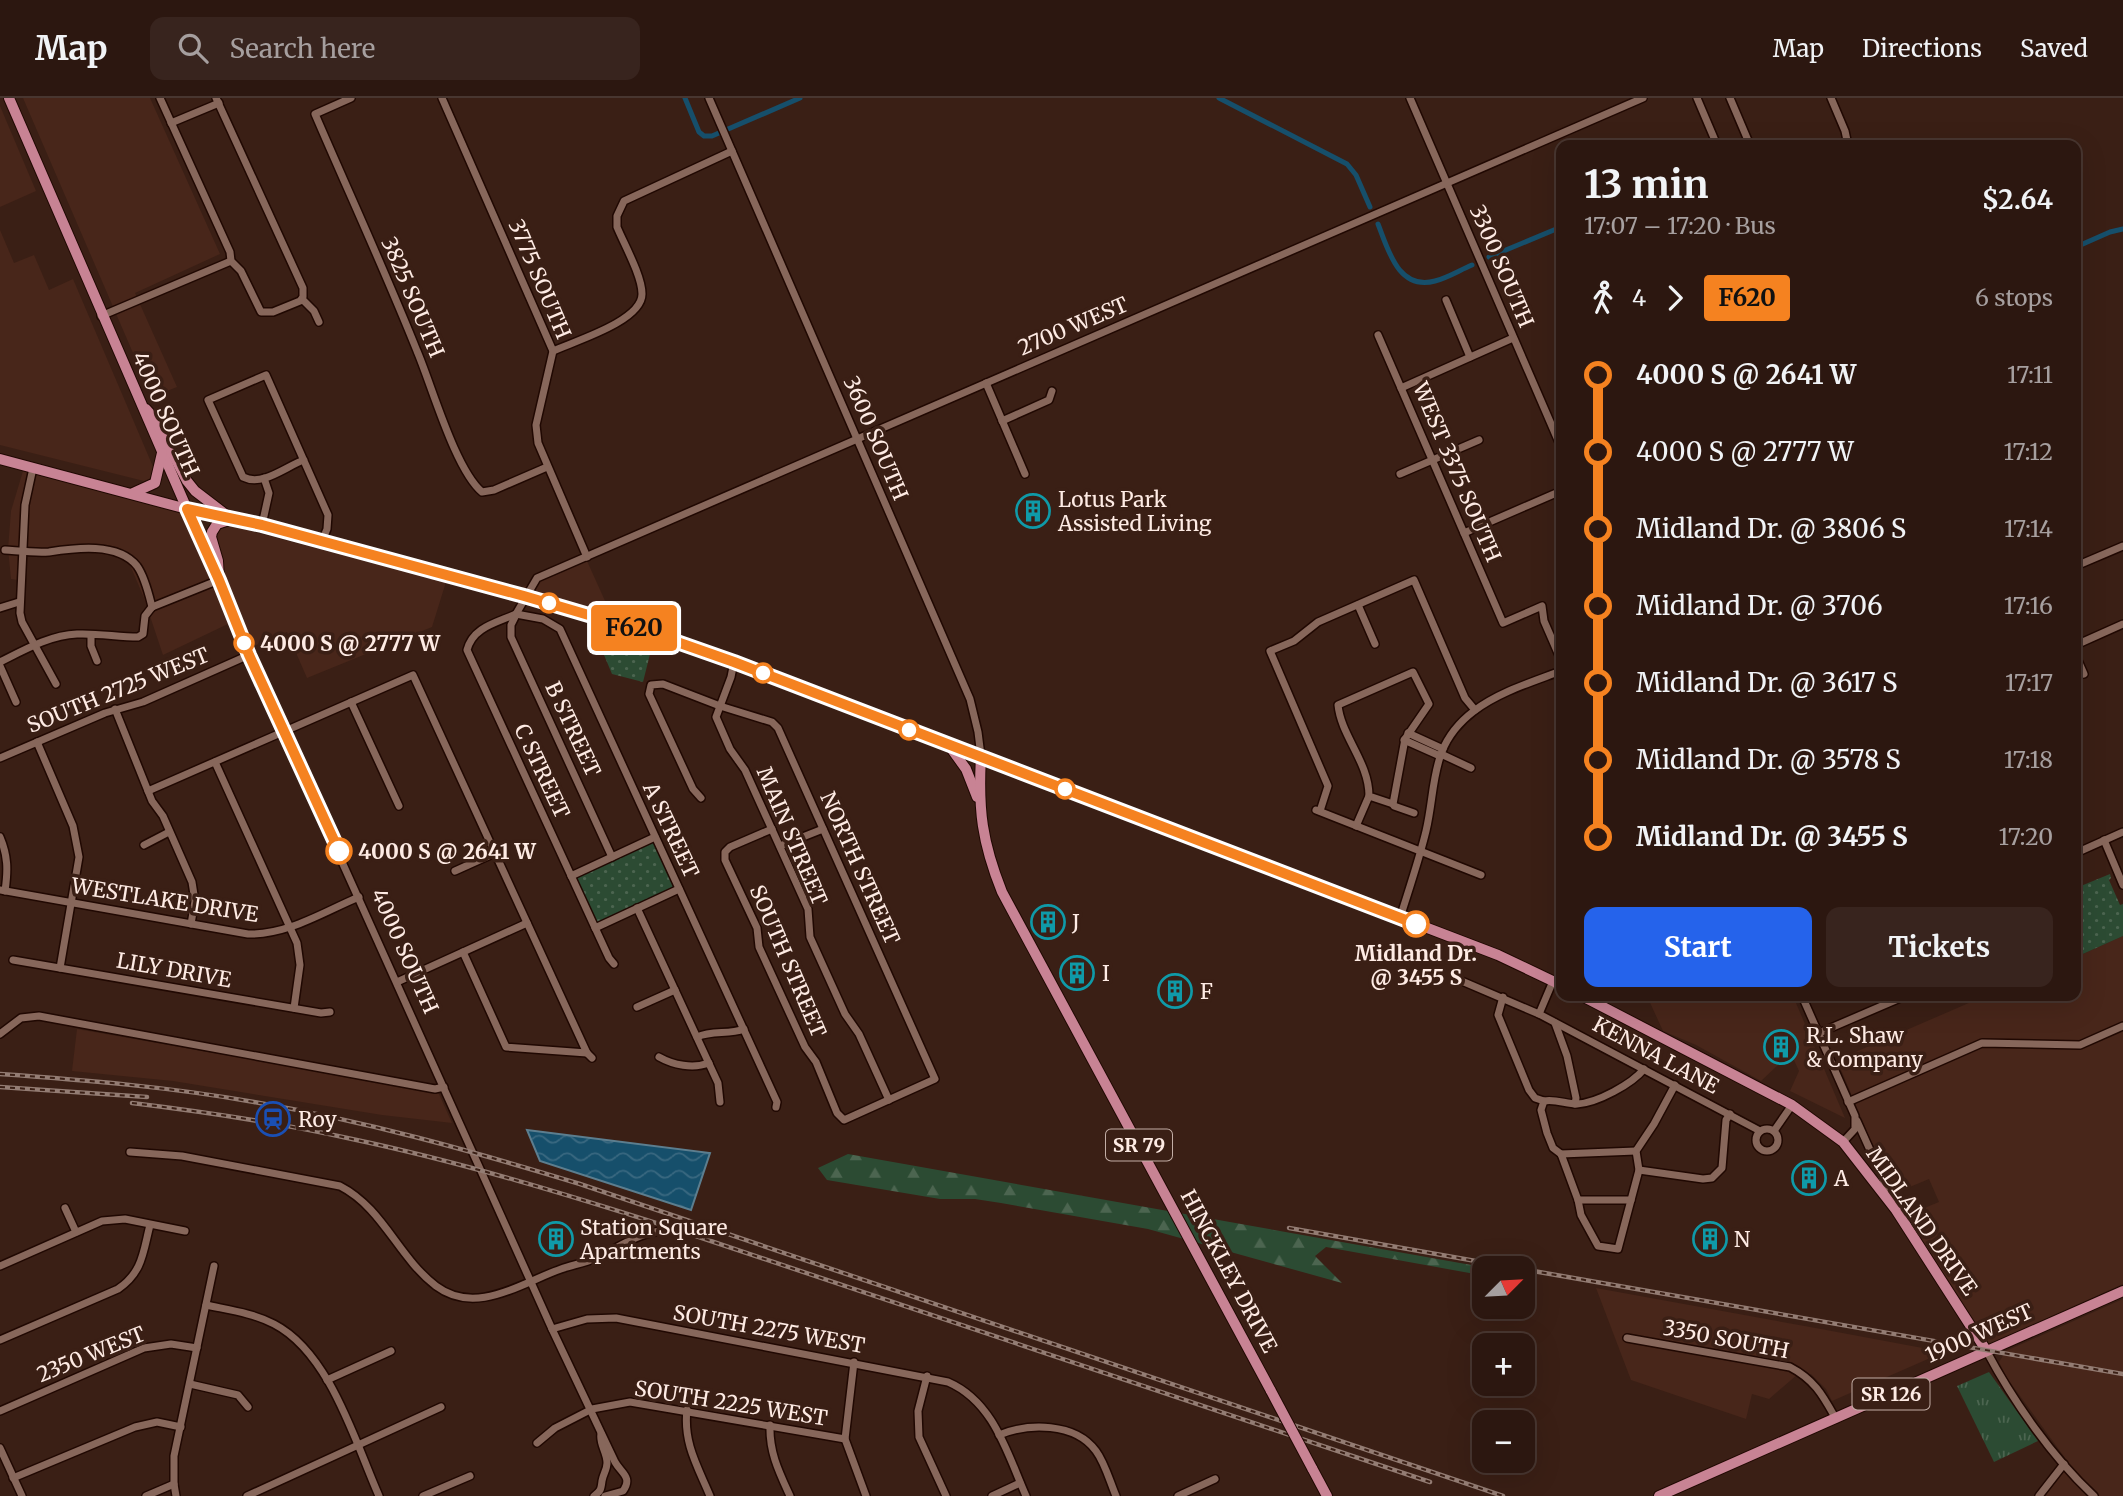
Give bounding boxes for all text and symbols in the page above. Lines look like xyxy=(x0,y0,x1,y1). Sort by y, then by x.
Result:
search box xyxy=(150,17,640,80)
text: Map xyxy=(35,28,108,69)
icon: search xyxy=(174,29,212,67)
text: Search here xyxy=(230,32,375,65)
text: Map xyxy=(1773,33,1824,64)
text: Directions xyxy=(1862,33,1982,64)
text: Saved xyxy=(2020,33,2088,64)
text: 13 min xyxy=(1584,161,1708,208)
text: $2.64 xyxy=(1982,183,2053,216)
street label: 3300 SOUTH xyxy=(1464,201,1540,331)
text: 17:07 – 17:20 · Bus xyxy=(1584,211,1776,240)
street label: 3775 SOUTH xyxy=(503,215,577,343)
street label: 3825 SOUTH xyxy=(376,233,451,361)
icon: walk xyxy=(1584,279,1622,317)
icon: forward xyxy=(1656,279,1694,317)
text: F620 xyxy=(1718,282,1776,313)
text: 4 xyxy=(1632,283,1646,312)
text: 6 stops xyxy=(1975,283,2053,312)
street label: 2700 WEST xyxy=(1014,291,1132,361)
street label: 4000 SOUTH xyxy=(126,347,206,481)
text: 4000 S @ 2641 W xyxy=(1636,358,1856,391)
text: 17:11 xyxy=(2007,360,2053,389)
street label: 3600 SOUTH xyxy=(838,372,914,504)
street label: WEST 3375 SOUTH xyxy=(1407,377,1507,566)
text: 4000 S @ 2777 W xyxy=(1636,435,1854,468)
text: 17:12 xyxy=(2003,437,2053,466)
place label: Lotus Park Assisted Living xyxy=(1057,486,1212,537)
building icon: Lotus Park Assisted Living xyxy=(1014,492,1052,530)
text: Midland Dr. @ 3806 S xyxy=(1636,512,1906,545)
text: 17:14 xyxy=(2004,514,2053,543)
text: Midland Dr. @ 3706 xyxy=(1636,589,1883,622)
text: 17:16 xyxy=(2004,591,2053,620)
unlabelled marker xyxy=(539,593,559,613)
line badge: F620 xyxy=(585,605,683,651)
text: F620 xyxy=(605,612,663,643)
place label: 4000 S @ 2777 W xyxy=(260,630,441,657)
marker: 4000 S @ 2777 W xyxy=(234,633,254,653)
street label: SOUTH 2725 WEST xyxy=(23,641,213,739)
unlabelled marker xyxy=(753,663,773,683)
text: Midland Dr. @ 3617 S xyxy=(1636,666,1897,699)
text: 17:17 xyxy=(2005,668,2053,697)
street label: B STREET xyxy=(539,677,607,781)
street label: C STREET xyxy=(508,719,576,823)
unlabelled marker xyxy=(899,720,919,740)
text: Midland Dr. @ 3578 S xyxy=(1636,743,1901,776)
text: 17:18 xyxy=(2004,745,2053,774)
street label: MAIN STREET xyxy=(751,763,833,910)
street label: A STREET xyxy=(637,777,705,882)
unlabelled marker xyxy=(1055,779,1075,799)
street label: NORTH STREET xyxy=(814,787,906,949)
text: Midland Dr. @ 3455 S xyxy=(1636,820,1908,853)
text: 17:20 xyxy=(1999,822,2053,851)
marker: 4000 S @ 2641 W xyxy=(326,838,352,864)
place label: 4000 S @ 2641 W xyxy=(358,838,536,865)
street label: WESTLAKE DRIVE xyxy=(68,872,261,928)
street label: SOUTH STREET xyxy=(744,881,832,1042)
street label: 4000 SOUTH xyxy=(365,884,445,1018)
building icon: J xyxy=(1029,903,1067,941)
button: Start xyxy=(1584,907,1812,987)
button: Tickets xyxy=(1826,907,2053,987)
place label: J xyxy=(1071,909,1080,936)
marker: Midland Dr. @ 3455 S xyxy=(1403,911,1429,937)
place label: Midland Dr. @ 3455 S xyxy=(1355,940,1477,991)
street label: LILY DRIVE xyxy=(115,947,234,993)
building icon: I xyxy=(1058,954,1096,992)
place label: I xyxy=(1102,960,1110,987)
building icon: F xyxy=(1156,972,1194,1010)
place label: F xyxy=(1200,978,1213,1005)
street label: KENNA LANE xyxy=(1588,1010,1724,1100)
place label: R.L. Shaw & Company xyxy=(1806,1022,1924,1073)
building icon: R.L. Shaw & Company xyxy=(1762,1028,1800,1066)
station icon: Roy xyxy=(254,1100,292,1138)
place label: Roy xyxy=(298,1106,337,1133)
road number: SR 79 xyxy=(1106,1130,1172,1161)
street label: MIDLAND DRIVE xyxy=(1861,1142,1984,1301)
building icon: A xyxy=(1790,1159,1828,1197)
place label: A xyxy=(1833,1165,1849,1192)
street label: HINCKLEY DRIVE xyxy=(1175,1185,1284,1358)
place label: Station Square Apartments xyxy=(579,1214,727,1265)
building icon: Station Square Apartments xyxy=(537,1220,575,1258)
building icon: N xyxy=(1691,1220,1729,1258)
place label: N xyxy=(1734,1226,1750,1253)
north arrow xyxy=(1472,1256,1535,1320)
map controls xyxy=(1472,1256,1535,1473)
street label: 1900 WEST xyxy=(1921,1297,2037,1369)
street label: SOUTH 2275 WEST xyxy=(671,1299,867,1359)
street label: 3350 SOUTH xyxy=(1661,1314,1791,1364)
street label: 2350 WEST xyxy=(33,1320,150,1388)
button: + xyxy=(1472,1333,1535,1396)
street label: SOUTH 2225 WEST xyxy=(633,1374,830,1432)
road number: SR 126 xyxy=(1853,1378,1930,1410)
button: − xyxy=(1472,1410,1535,1473)

